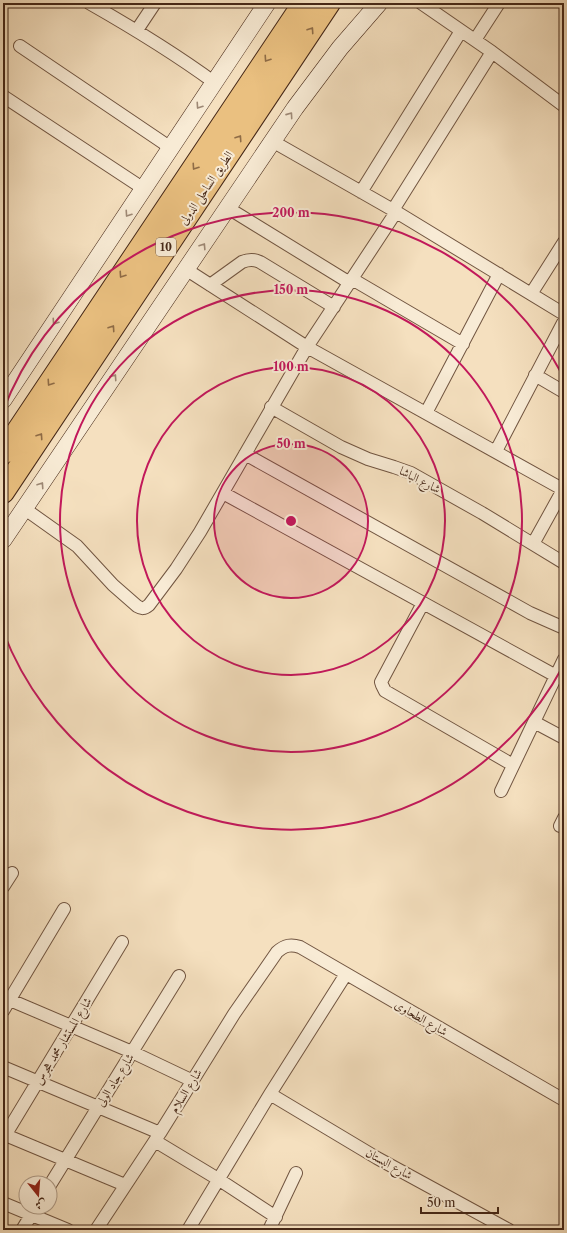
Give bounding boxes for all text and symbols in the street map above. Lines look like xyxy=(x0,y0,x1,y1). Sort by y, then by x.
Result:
one-way arrow xyxy=(306,27,314,34)
one-way arrow xyxy=(265,54,272,61)
one-way arrow xyxy=(197,101,204,108)
one-way arrow xyxy=(285,112,293,119)
one-way arrow xyxy=(234,135,241,142)
street label: الطريق الساحلى الدولى xyxy=(175,148,238,229)
one-way arrow xyxy=(192,163,200,170)
text: 200 m xyxy=(272,205,310,220)
one-way arrow xyxy=(125,210,132,217)
road number: 10 xyxy=(156,238,176,256)
one-way arrow xyxy=(198,243,205,250)
one-way arrow xyxy=(120,271,127,278)
text: 150 m xyxy=(274,282,308,297)
one-way arrow xyxy=(52,318,60,325)
one-way arrow xyxy=(107,325,115,332)
text: 100 m xyxy=(273,359,309,374)
one-way arrow xyxy=(109,374,117,381)
one-way arrow xyxy=(47,379,55,386)
one-way arrow xyxy=(35,433,43,440)
text: 50 m xyxy=(276,436,306,451)
street label: شارع الباشا xyxy=(395,463,443,500)
one-way arrow xyxy=(36,482,44,489)
centre of rings xyxy=(284,514,298,528)
street label: شارع المستشار محمد هجرس xyxy=(30,994,98,1089)
street label: شارع الطحاوى xyxy=(390,996,450,1042)
street label: شارع جاد الولى xyxy=(92,1050,140,1111)
street label: شارع السلام xyxy=(166,1066,208,1118)
street label: شارع البستان xyxy=(361,1145,415,1186)
north arrow xyxy=(18,1175,58,1215)
scale bar xyxy=(421,1189,498,1215)
text: 50 m xyxy=(427,1195,456,1210)
text: ش xyxy=(34,1196,48,1213)

